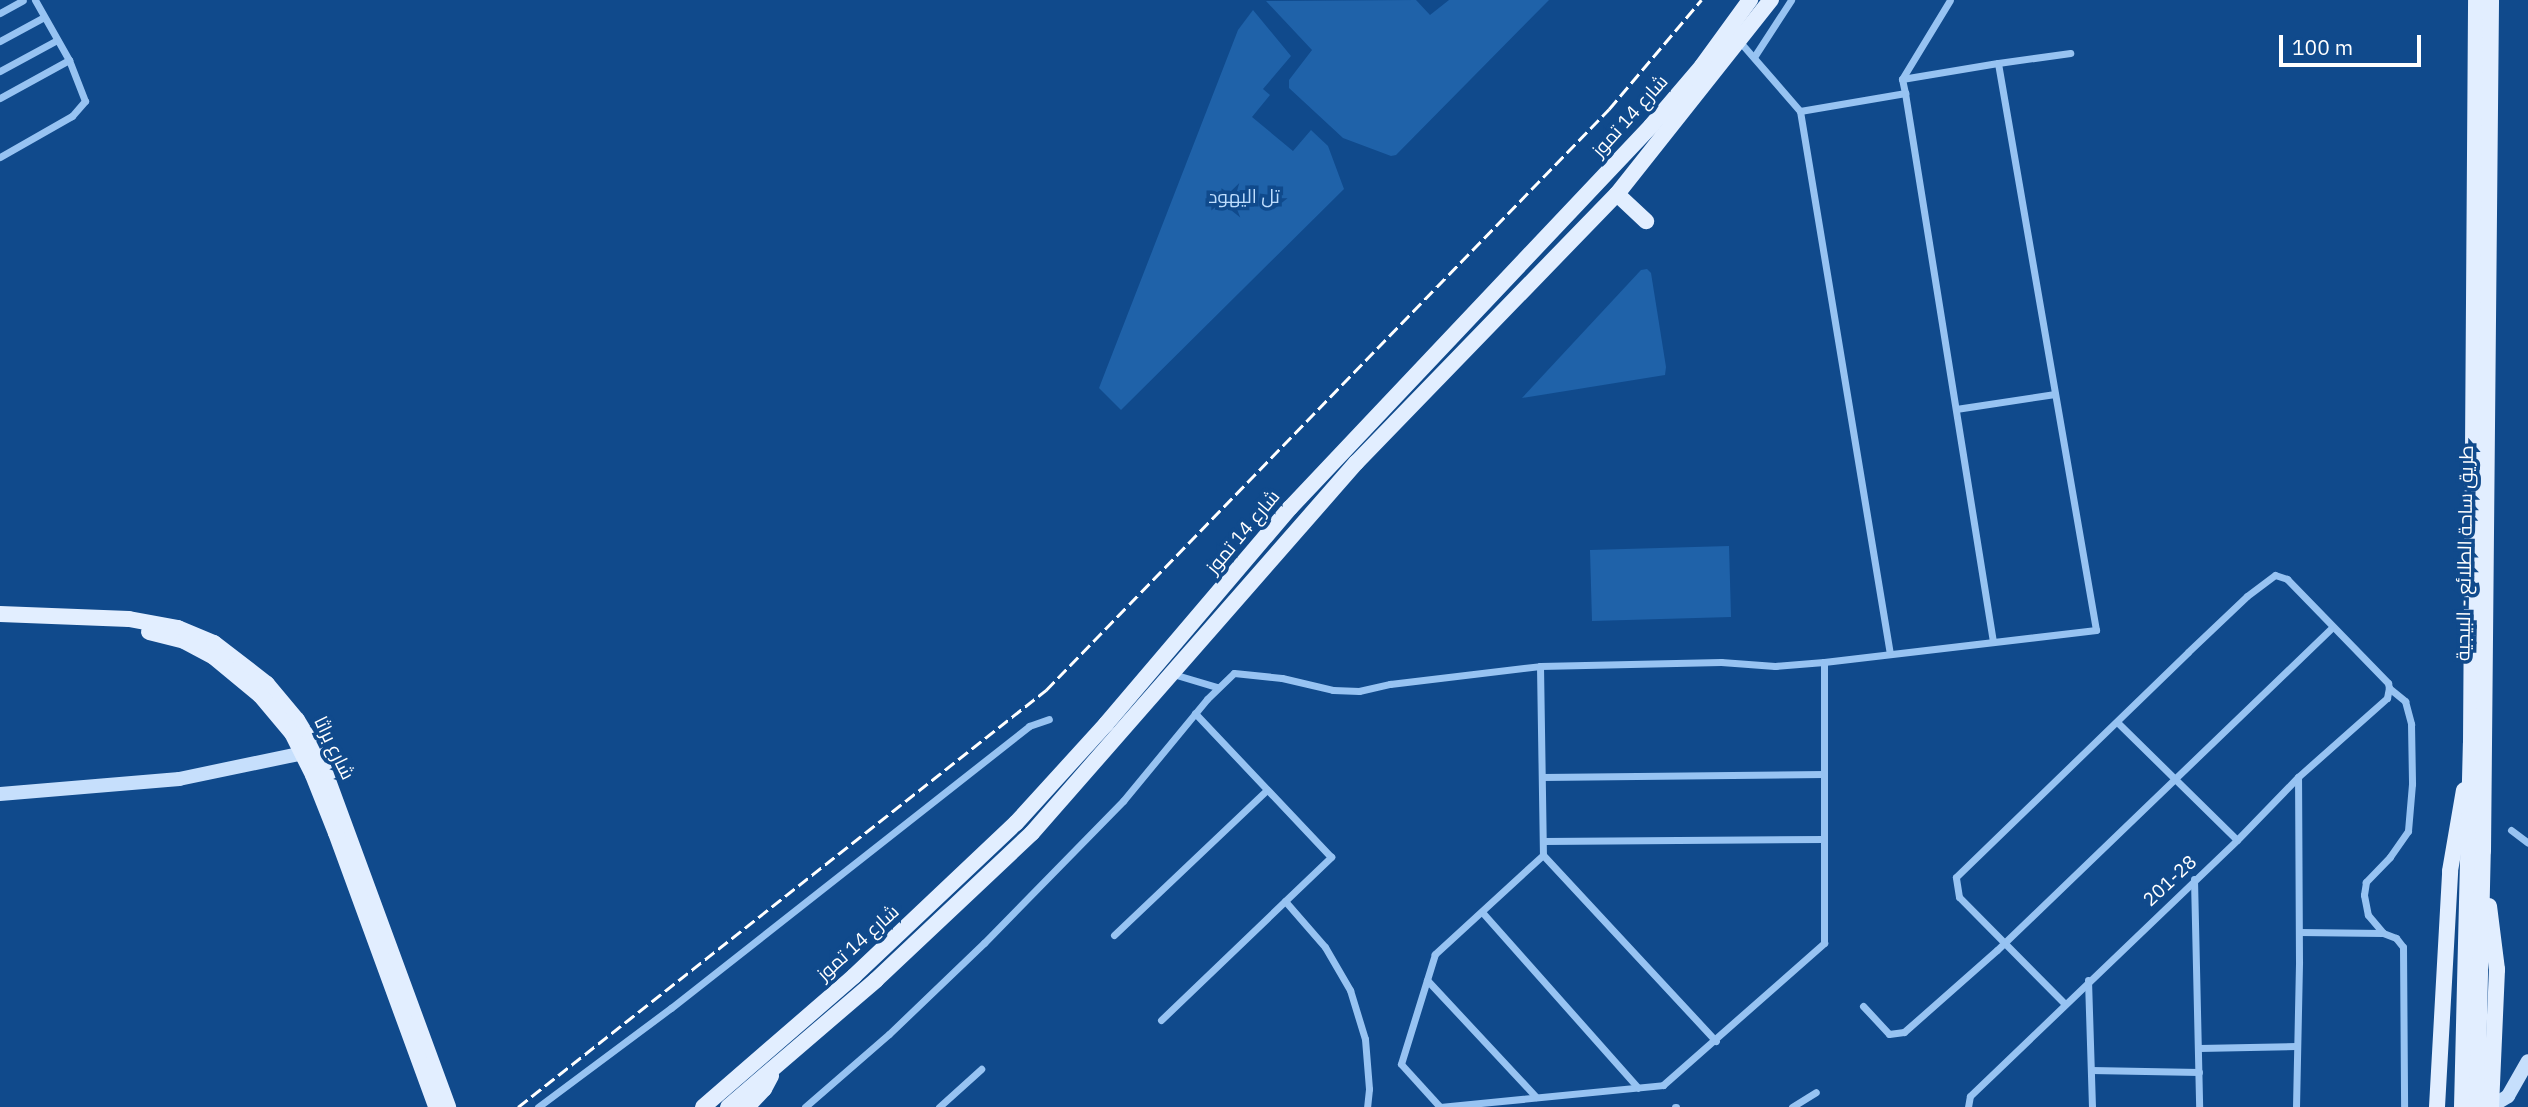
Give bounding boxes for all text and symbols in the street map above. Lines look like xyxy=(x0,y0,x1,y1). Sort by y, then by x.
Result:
scale bar xyxy=(2283,21,2425,65)
text: 100 m xyxy=(2292,33,2353,61)
street label: شارع 14 تموز xyxy=(1587,70,1673,162)
park label: تل اليهود xyxy=(1208,186,1280,208)
street label: طريق ساحة الطلائع - البيجية xyxy=(2452,445,2478,661)
street label: شارع 14 تموز xyxy=(1201,485,1285,579)
street label: شارع براثا xyxy=(309,713,359,783)
street label: 201-28 xyxy=(2139,851,2201,911)
street label: شارع 14 تموز xyxy=(812,900,904,986)

